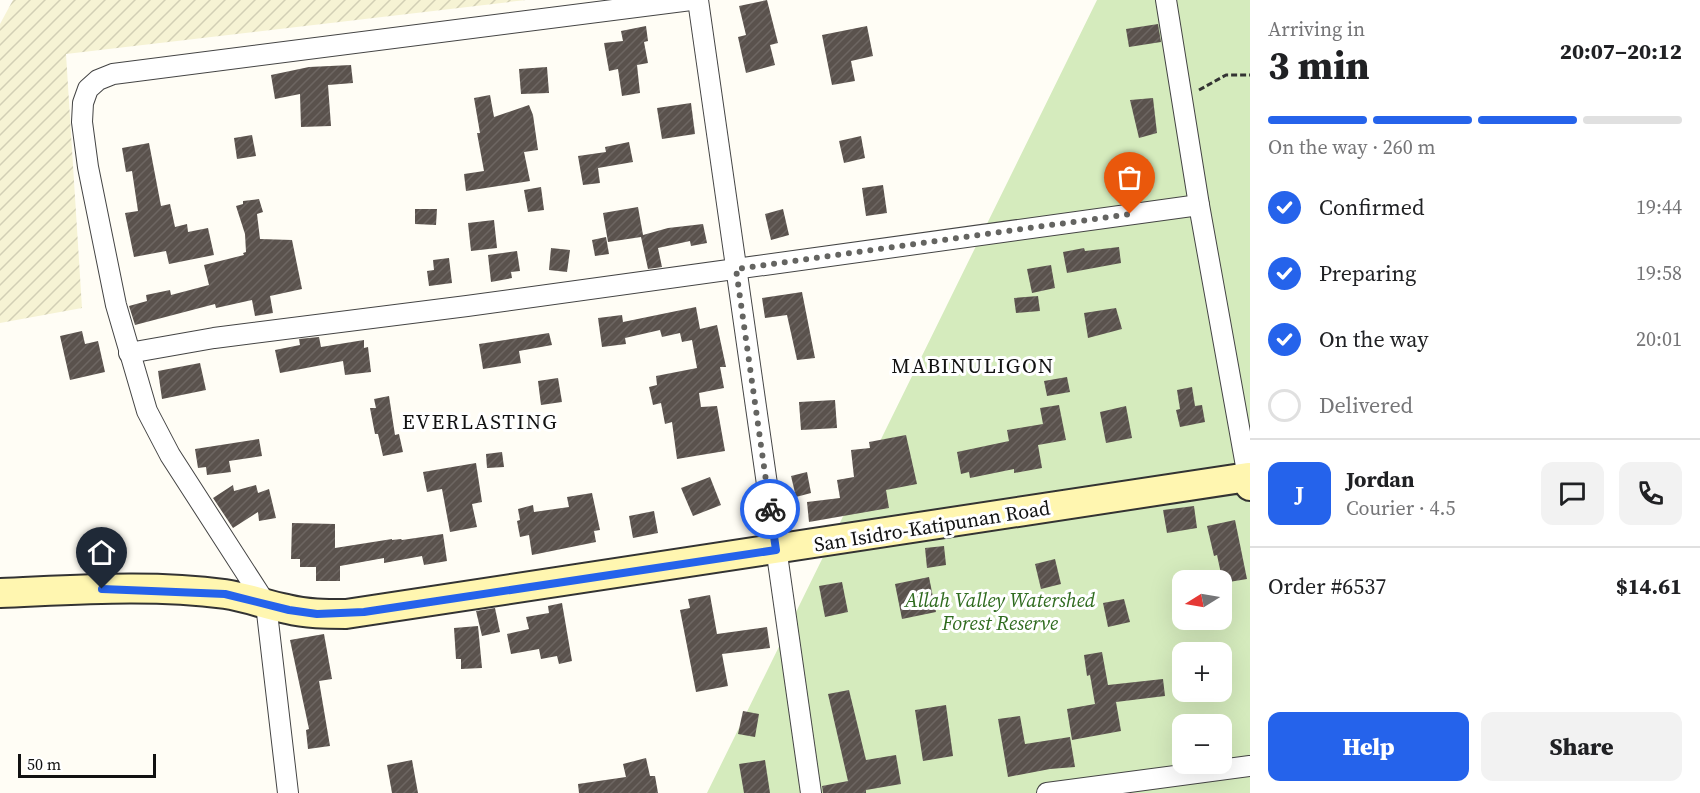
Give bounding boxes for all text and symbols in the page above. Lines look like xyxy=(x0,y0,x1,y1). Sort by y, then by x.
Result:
text: Arriving in xyxy=(1268,15,1365,43)
text: 20:07–20:12 xyxy=(1560,36,1682,66)
text: 3 min xyxy=(1268,39,1370,92)
text: On the way · 260 m xyxy=(1268,133,1435,161)
pin xyxy=(1104,152,1155,214)
icon: bag xyxy=(1113,161,1146,194)
icon: check xyxy=(1268,191,1301,224)
text: Confirmed xyxy=(1319,192,1424,222)
text: 19:44 xyxy=(1636,193,1682,221)
icon: check xyxy=(1268,257,1301,290)
text: Preparing xyxy=(1319,258,1416,288)
text: 19:58 xyxy=(1636,259,1682,287)
icon: check xyxy=(1268,323,1301,356)
text: On the way xyxy=(1319,324,1428,354)
text: 20:01 xyxy=(1636,325,1682,353)
district label: MABINULIGON xyxy=(891,351,1055,380)
text: Delivered xyxy=(1319,390,1413,420)
district label: EVERLASTING xyxy=(402,407,558,436)
button: chat xyxy=(1541,462,1604,525)
button: phone xyxy=(1619,462,1682,525)
text: Jordan xyxy=(1346,464,1414,494)
text: J xyxy=(1295,478,1304,508)
courier xyxy=(740,479,800,539)
icon: bike xyxy=(754,493,787,526)
street label: San Isidro-Katipunan Road xyxy=(812,493,1053,559)
text: Courier · 4.5 xyxy=(1346,494,1455,522)
pin xyxy=(76,527,127,589)
icon: home xyxy=(85,536,118,569)
north arrow xyxy=(1172,570,1232,630)
map controls xyxy=(1172,570,1232,774)
text: Order #6537 xyxy=(1268,571,1386,601)
text: $14.61 xyxy=(1616,571,1682,601)
park label: Allah Valley Watershed Forest Reserve xyxy=(904,586,1096,637)
button: + xyxy=(1172,642,1232,702)
button: Help xyxy=(1268,712,1469,781)
button: Share xyxy=(1481,712,1682,781)
button: − xyxy=(1172,714,1232,774)
scale bar xyxy=(18,751,156,778)
text: 50 m xyxy=(27,753,61,775)

